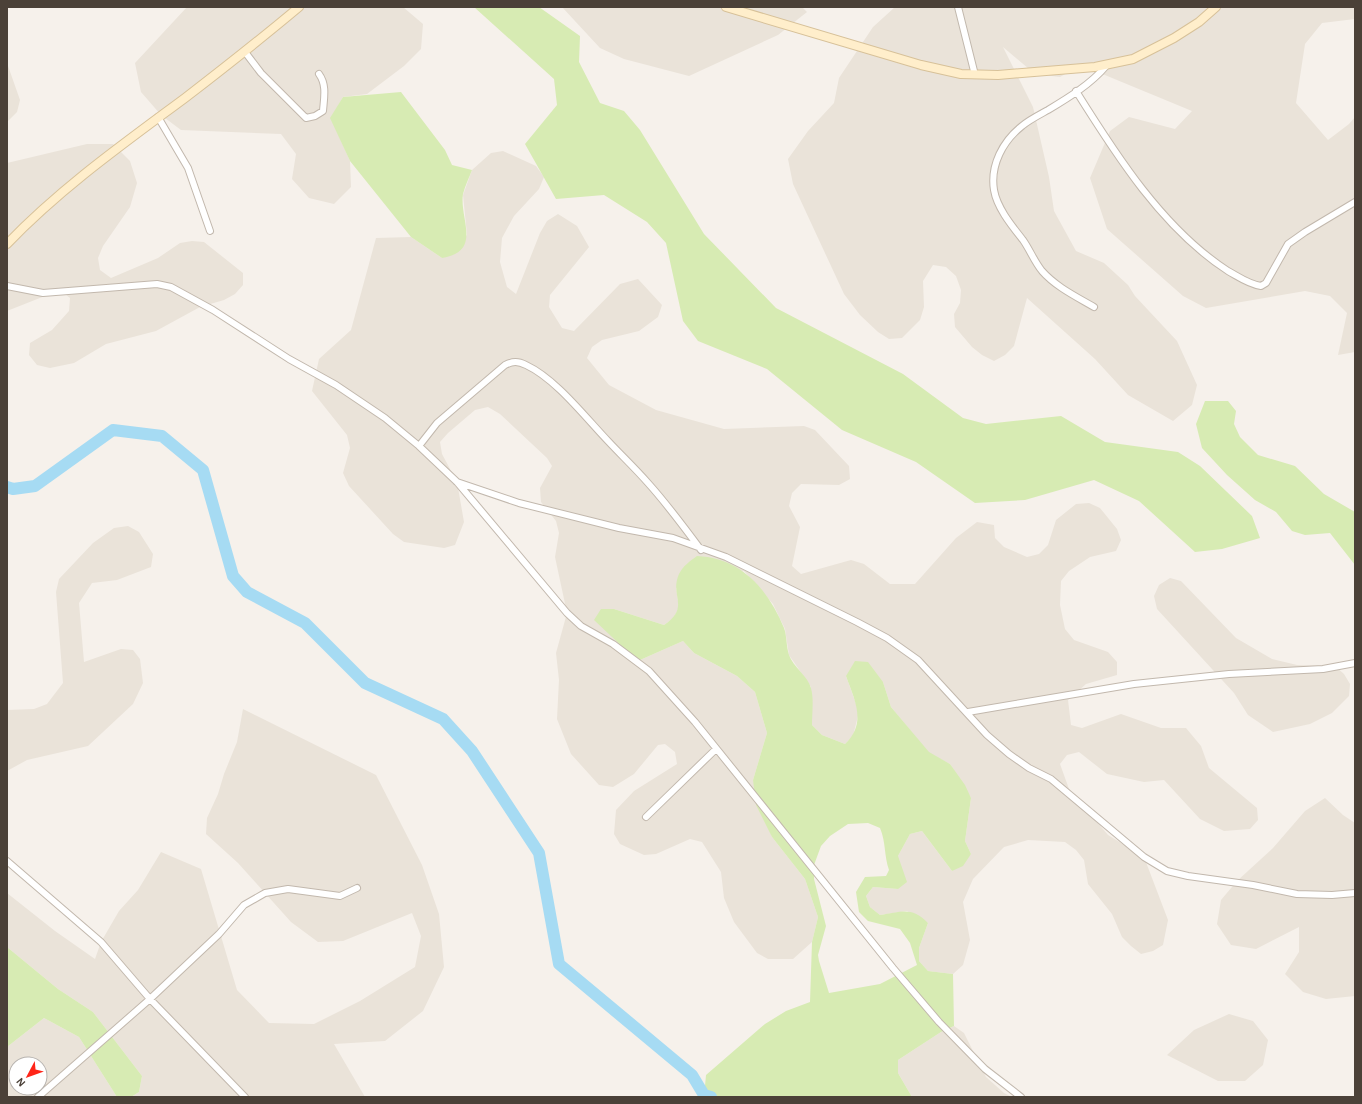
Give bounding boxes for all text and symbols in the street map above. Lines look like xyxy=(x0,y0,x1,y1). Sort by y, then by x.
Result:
north arrow xyxy=(8,1056,48,1096)
text: N xyxy=(14,1076,27,1089)

